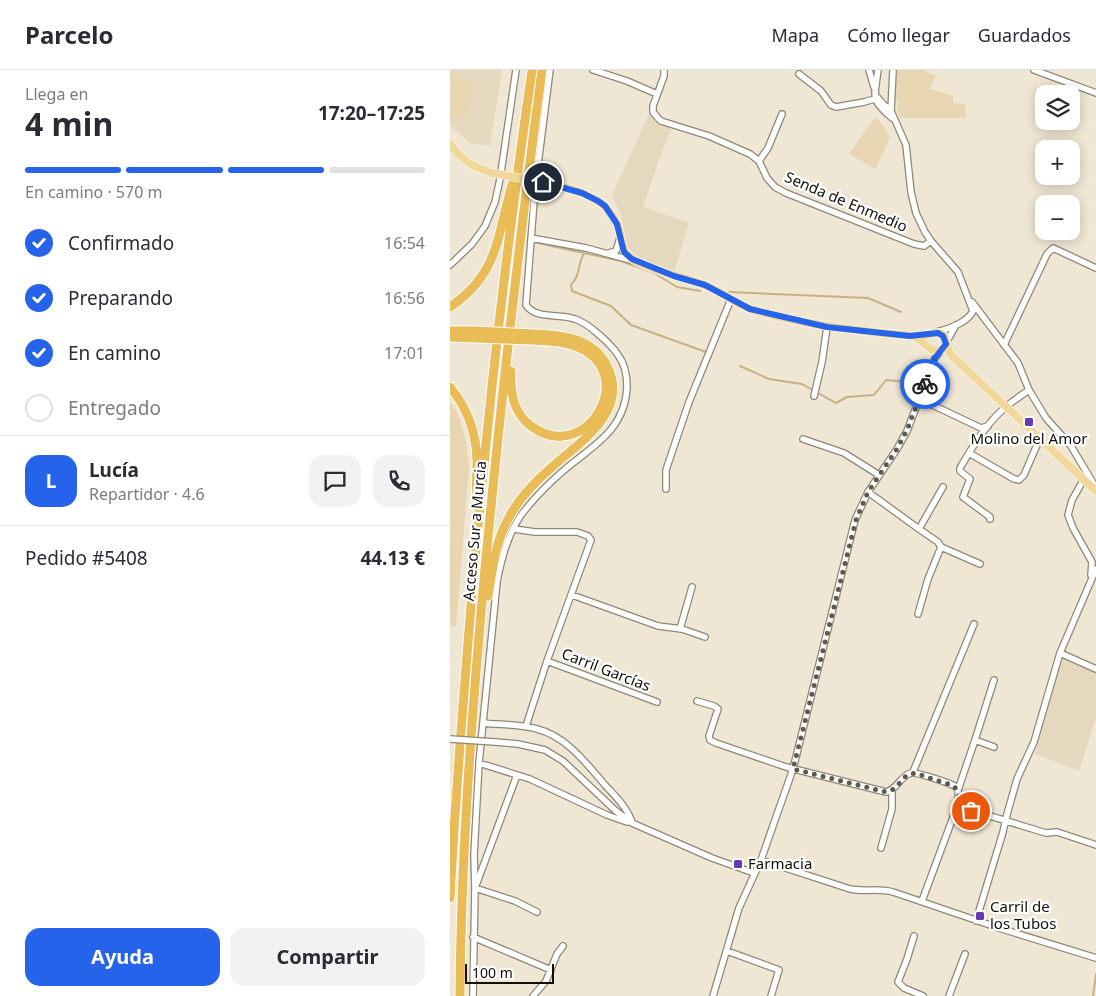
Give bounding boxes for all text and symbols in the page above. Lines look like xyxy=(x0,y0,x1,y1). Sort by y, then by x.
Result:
text: Parcelo xyxy=(25,18,113,51)
text: Mapa xyxy=(772,23,819,47)
text: Cómo llegar xyxy=(847,23,950,47)
text: Guardados xyxy=(978,23,1071,47)
text: Llega en xyxy=(25,83,88,105)
map controls xyxy=(1035,85,1080,240)
button: layers xyxy=(1035,85,1080,130)
text: 17:20–17:25 xyxy=(318,100,425,126)
text: 4 min xyxy=(25,102,113,145)
button: + xyxy=(1035,140,1080,185)
pin xyxy=(522,161,564,203)
street label: Senda de Enmedio xyxy=(782,166,911,236)
icon: home xyxy=(529,168,557,196)
text: En camino · 570 m xyxy=(25,181,162,203)
button: − xyxy=(1035,195,1080,240)
icon: check xyxy=(25,229,53,257)
text: Confirmado xyxy=(68,230,174,256)
text: 16:54 xyxy=(384,232,425,254)
icon: check xyxy=(25,284,53,312)
text: Preparando xyxy=(68,285,173,311)
text: 16:56 xyxy=(384,287,425,309)
icon: check xyxy=(25,339,53,367)
text: En camino xyxy=(68,340,161,366)
text: 17:01 xyxy=(384,342,425,364)
courier xyxy=(900,359,950,409)
icon: bike xyxy=(911,370,939,398)
text: Entregado xyxy=(68,395,161,421)
marker: Molino del Amor xyxy=(1023,416,1035,428)
place label: Molino del Amor xyxy=(970,428,1088,448)
button: chat xyxy=(309,455,361,507)
button: phone xyxy=(373,455,425,507)
text: Lucía xyxy=(89,457,139,483)
street label: Acceso Sur a Murcia xyxy=(458,460,490,602)
text: L xyxy=(46,468,56,494)
text: Repartidor · 4.6 xyxy=(89,483,205,505)
text: Pedido #5408 xyxy=(25,545,148,571)
text: 44.13 € xyxy=(360,545,425,571)
street label: Carril Garcías xyxy=(559,643,654,695)
pin xyxy=(950,790,992,832)
icon: bag xyxy=(957,797,985,825)
place label: Farmacia xyxy=(748,853,812,873)
marker: Farmacia xyxy=(732,858,744,870)
place label: Carril de los Tubos xyxy=(990,896,1056,933)
marker: Carril de los Tubos xyxy=(974,910,986,922)
button: Ayuda xyxy=(25,928,220,986)
button: Compartir xyxy=(230,928,425,986)
scale bar xyxy=(465,961,554,984)
text: 100 m xyxy=(472,963,513,982)

